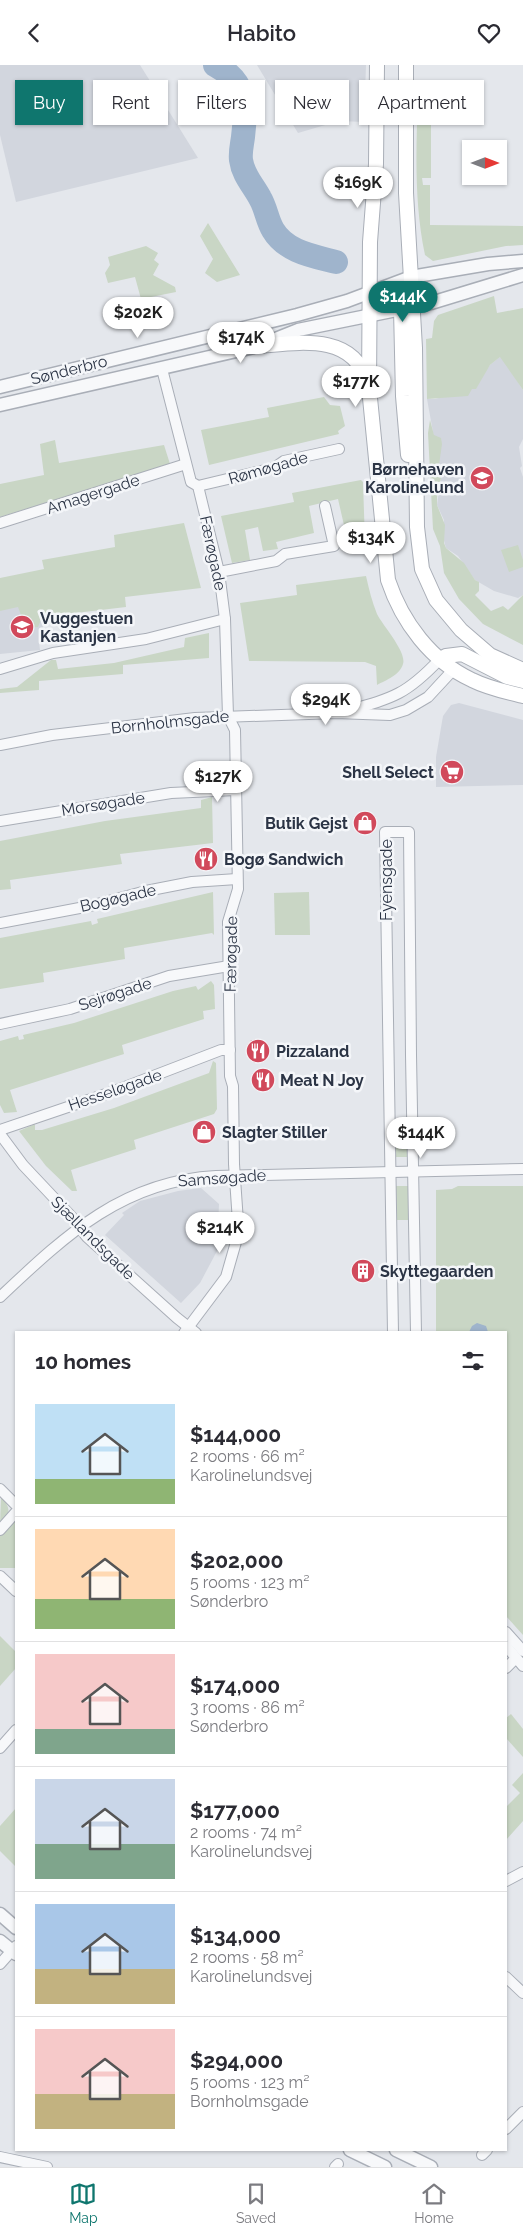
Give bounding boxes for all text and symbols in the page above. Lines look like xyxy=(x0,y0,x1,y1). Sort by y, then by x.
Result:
icon: back xyxy=(20,19,48,47)
icon: heart xyxy=(475,19,503,47)
text: Habito xyxy=(227,20,296,46)
chip: Buy xyxy=(15,80,83,125)
chip: Rent xyxy=(93,80,168,125)
chip: Filters xyxy=(178,80,265,125)
chip: New xyxy=(275,80,349,125)
chip: Apartment xyxy=(359,80,484,125)
north arrow xyxy=(462,140,508,185)
map controls xyxy=(462,140,507,185)
pin: $169K xyxy=(323,167,393,209)
text: $169K xyxy=(334,173,382,192)
pin: $144K xyxy=(368,281,438,323)
text: $144K xyxy=(379,287,427,306)
pin: $202K xyxy=(103,297,173,339)
text: $202K xyxy=(114,303,162,322)
pin: $174K xyxy=(206,321,276,364)
text: $174K xyxy=(218,328,264,347)
street label: Sønderbro xyxy=(29,351,109,389)
pin: $177K xyxy=(321,365,391,408)
text: $177K xyxy=(333,372,379,391)
street label: Rømøgade xyxy=(226,448,310,488)
place label: Børnehaven Karolinelund xyxy=(365,460,464,497)
school or university icon: Børnehaven Karolinelund xyxy=(469,465,495,491)
street label: Amagergade xyxy=(44,470,142,518)
street label: Færøgade xyxy=(196,514,230,592)
pin: $134K xyxy=(336,521,406,564)
text: $134K xyxy=(348,528,394,547)
place label: Vuggestuen Kastanjen xyxy=(40,609,133,646)
school or university icon: Vuggestuen Kastanjen xyxy=(9,614,35,640)
pin: $294K xyxy=(291,683,361,726)
text: $294K xyxy=(302,690,350,709)
street label: Bornholmsgade xyxy=(110,706,230,738)
supermarket icon: Shell Select xyxy=(439,759,465,785)
pin: $127K xyxy=(183,761,253,803)
place label: Shell Select xyxy=(342,763,434,782)
text: $127K xyxy=(195,767,241,786)
street label: Morsøgade xyxy=(60,788,146,820)
shop icon: Butik Gejst xyxy=(352,810,378,836)
place label: Butik Gejst xyxy=(265,814,348,833)
street label: Fyensgade xyxy=(377,839,396,921)
restaurant icon: Bogø Sandwich xyxy=(193,846,219,872)
place label: Bogø Sandwich xyxy=(224,850,343,869)
street label: Bogøgade xyxy=(78,880,158,916)
street label: Færøgade xyxy=(221,916,241,992)
street label: Sejrøgade xyxy=(76,973,154,1015)
restaurant icon: Pizzaland xyxy=(245,1038,271,1064)
place label: Pizzaland xyxy=(276,1042,349,1061)
street label: Hesseløgade xyxy=(66,1065,164,1115)
restaurant icon: Meat N Joy xyxy=(250,1067,276,1093)
place label: Meat N Joy xyxy=(280,1071,364,1090)
pin: $144K xyxy=(386,1117,456,1159)
shop icon: Slagter Stiller xyxy=(191,1119,217,1145)
place label: Slagter Stiller xyxy=(222,1123,327,1142)
text: $144K xyxy=(397,1123,445,1142)
street label: Samsøgade xyxy=(177,1165,267,1191)
street label: Sjællandsgade xyxy=(47,1192,139,1284)
pin: $214K xyxy=(185,1211,255,1254)
text: $214K xyxy=(197,1218,243,1237)
building icon: Skyttegaarden xyxy=(350,1258,376,1284)
place label: Skyttegaarden xyxy=(380,1262,493,1281)
icon: filters xyxy=(459,1347,487,1375)
text: 10 homes xyxy=(35,1349,131,1374)
text: $144,000 xyxy=(190,1422,281,1447)
icon: home xyxy=(75,1424,135,1484)
text: 2 rooms · 66 m² xyxy=(190,1447,305,1466)
text: Karolinelundsvej xyxy=(190,1466,312,1485)
text: $202,000 xyxy=(190,1548,283,1573)
icon: home xyxy=(75,1549,135,1609)
text: 5 rooms · 123 m² xyxy=(190,1573,310,1592)
text: Sønderbro xyxy=(190,1592,268,1611)
text: $174,000 xyxy=(190,1673,280,1698)
icon: home xyxy=(75,1674,135,1734)
text: 3 rooms · 86 m² xyxy=(190,1698,305,1717)
text: Sønderbro xyxy=(190,1717,268,1736)
text: $177,000 xyxy=(190,1798,280,1823)
icon: home xyxy=(75,1799,135,1859)
text: 2 rooms · 74 m² xyxy=(190,1823,302,1842)
text: Karolinelundsvej xyxy=(190,1842,312,1861)
text: $134,000 xyxy=(190,1923,281,1948)
icon: home xyxy=(75,1924,135,1984)
text: 2 rooms · 58 m² xyxy=(190,1948,304,1967)
text: Karolinelundsvej xyxy=(190,1967,312,1986)
text: $294,000 xyxy=(190,2048,283,2073)
icon: home xyxy=(75,2049,135,2109)
text: 5 rooms · 123 m² xyxy=(190,2073,310,2092)
text: Bornholmsgade xyxy=(190,2092,309,2111)
tab: Map xyxy=(69,2180,98,2226)
tab: Saved xyxy=(236,2180,276,2226)
tab: Home xyxy=(414,2180,454,2226)

